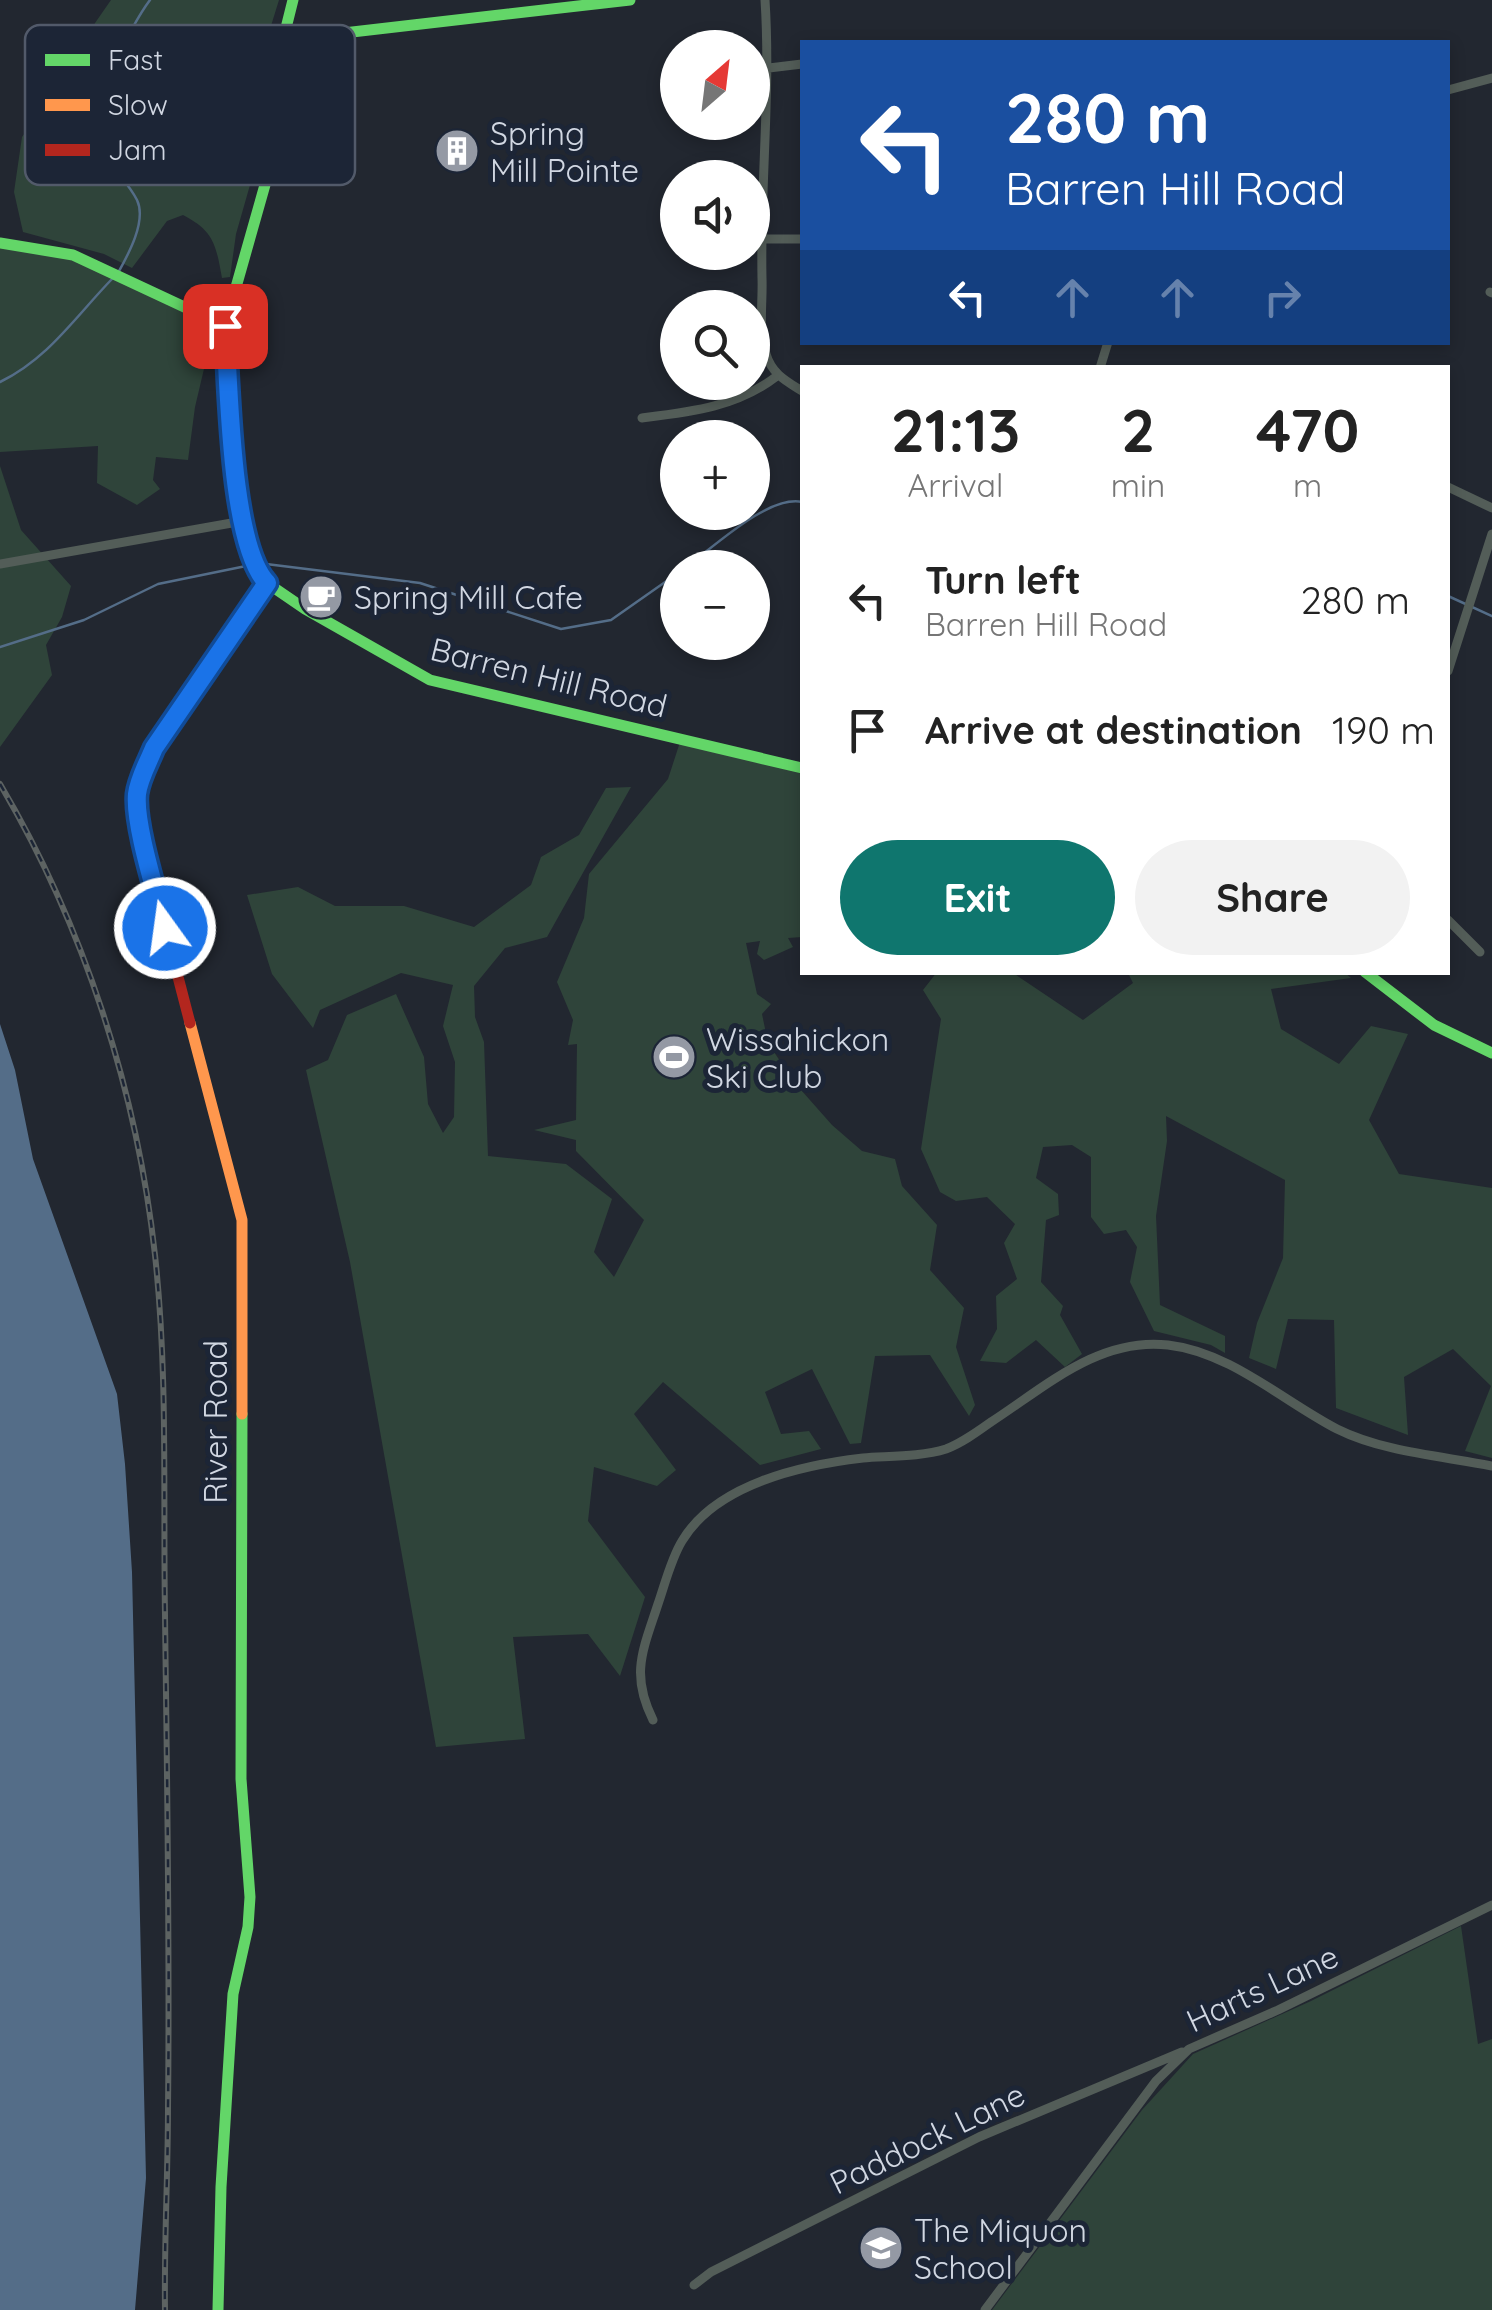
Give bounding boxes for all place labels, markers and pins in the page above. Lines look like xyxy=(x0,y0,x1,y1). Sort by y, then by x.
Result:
place label: Spring Mill Pointe xyxy=(490,113,639,190)
building icon: Spring Mill Pointe xyxy=(434,128,480,174)
pin xyxy=(183,284,268,369)
cafe icon: Spring Mill Cafe xyxy=(298,574,344,620)
place label: Spring Mill Cafe xyxy=(354,577,583,617)
place label: Wissahickon Ski Club xyxy=(706,1019,889,1096)
sports icon: Wissahickon Ski Club xyxy=(651,1034,697,1080)
place label: The Miquon School xyxy=(914,2210,1087,2287)
school or university icon: The Miquon School xyxy=(858,2225,904,2271)

